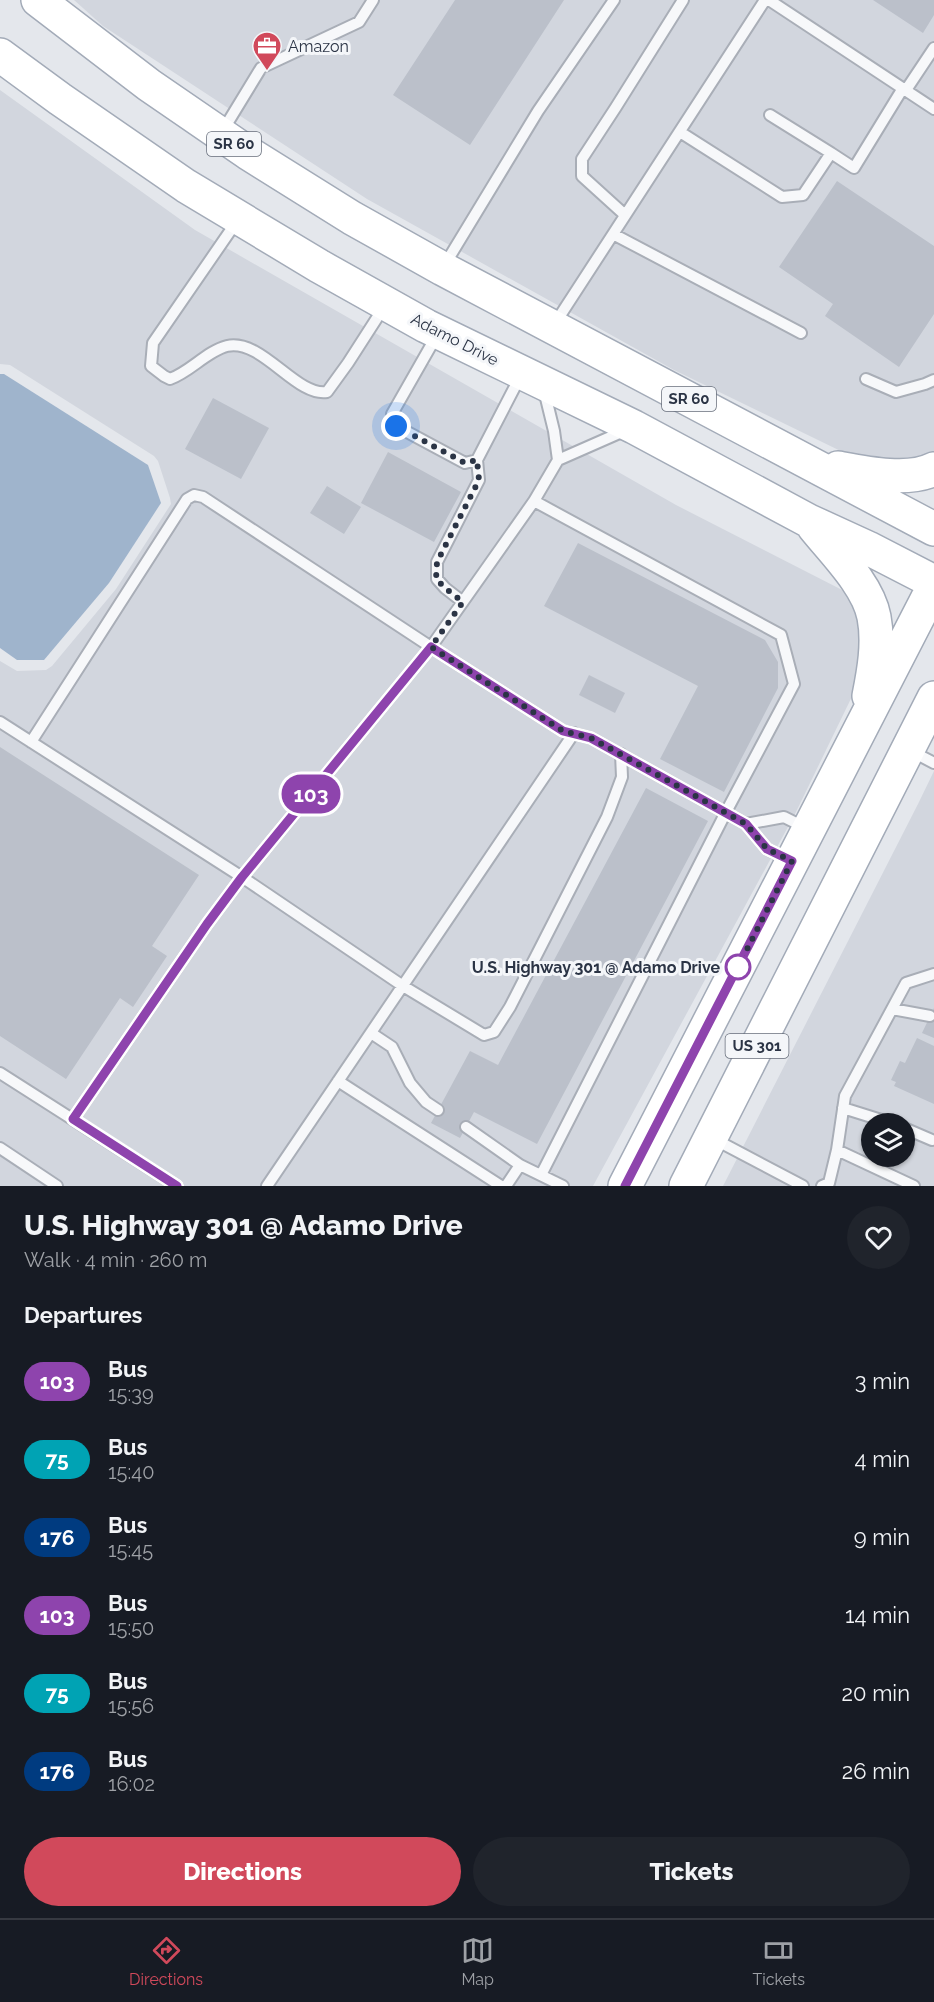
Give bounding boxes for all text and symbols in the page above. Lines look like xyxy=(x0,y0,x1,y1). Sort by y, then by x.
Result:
office icon: Amazon xyxy=(251,30,283,72)
place label: Amazon xyxy=(288,37,349,56)
road number: SR 60 xyxy=(207,132,261,156)
street label: Adamo Drive xyxy=(408,309,502,370)
road number: SR 60 xyxy=(662,387,716,411)
your location xyxy=(381,411,411,441)
line badge: 103 xyxy=(276,774,346,814)
text: 103 xyxy=(294,782,329,807)
marker: U.S. Highway 301 @ Adamo Drive xyxy=(725,954,751,980)
place label: U.S. Highway 301 @ Adamo Drive xyxy=(472,958,720,977)
road number: US 301 xyxy=(726,1034,789,1058)
map controls xyxy=(861,1113,915,1167)
button: layers xyxy=(861,1113,915,1167)
button: heart xyxy=(847,1206,910,1269)
text: U.S. Highway 301 @ Adamo Drive xyxy=(24,1209,463,1242)
text: Walk · 4 min · 260 m xyxy=(24,1248,207,1272)
text: Departures xyxy=(24,1302,142,1328)
text: Bus xyxy=(108,1356,147,1382)
text: 3 min xyxy=(855,1368,910,1394)
text: 103 xyxy=(40,1369,75,1394)
text: 15:39 xyxy=(108,1382,154,1406)
text: Bus xyxy=(108,1434,147,1460)
text: 4 min xyxy=(855,1446,910,1472)
text: 75 xyxy=(45,1447,69,1472)
text: 15:40 xyxy=(108,1460,154,1484)
text: Bus xyxy=(108,1512,147,1538)
text: 9 min xyxy=(854,1524,910,1550)
text: 176 xyxy=(40,1525,74,1550)
text: 15:45 xyxy=(108,1538,153,1562)
text: Bus xyxy=(108,1590,147,1616)
text: 14 min xyxy=(845,1602,910,1628)
text: 103 xyxy=(40,1603,75,1628)
text: 15:50 xyxy=(108,1616,154,1640)
text: Bus xyxy=(108,1668,147,1694)
text: 20 min xyxy=(842,1680,910,1706)
text: 75 xyxy=(45,1681,69,1706)
text: 15:56 xyxy=(108,1694,154,1718)
text: Bus xyxy=(108,1746,147,1772)
text: 26 min xyxy=(842,1758,910,1784)
text: 176 xyxy=(40,1759,74,1784)
text: 16:02 xyxy=(108,1772,155,1796)
button: Directions xyxy=(24,1837,461,1906)
button: Tickets xyxy=(473,1837,910,1906)
tab: Directions xyxy=(129,1934,203,1989)
tab: Map xyxy=(461,1934,494,1989)
tab: Tickets xyxy=(752,1934,805,1989)

